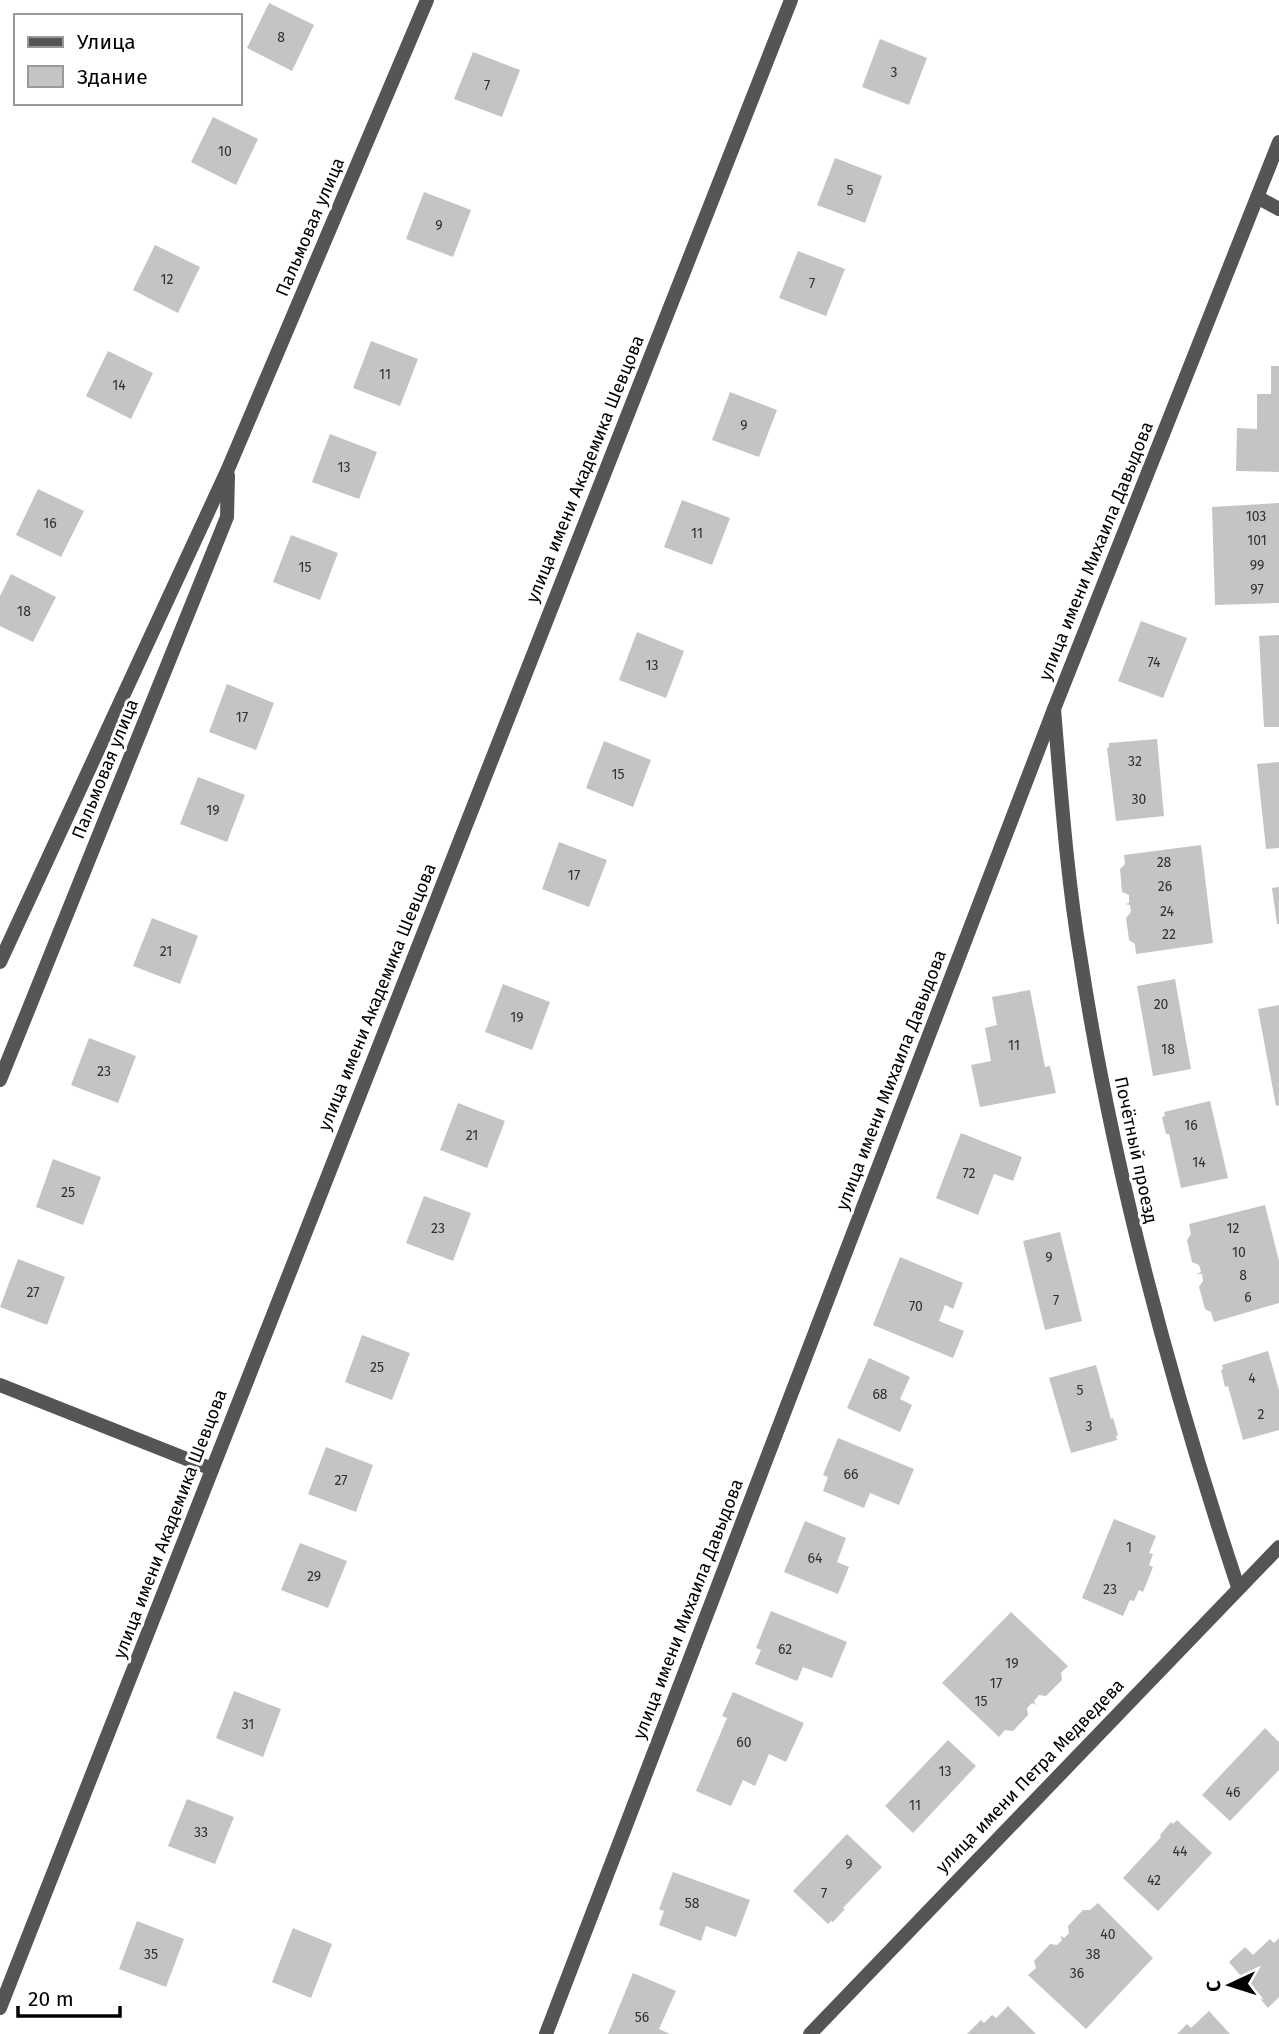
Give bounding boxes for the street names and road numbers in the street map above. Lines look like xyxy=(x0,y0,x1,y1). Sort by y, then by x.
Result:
street label: Пальмовая улица xyxy=(271,154,349,300)
street label: улица имени Академика Шевцова xyxy=(521,332,649,606)
street label: улица имени Михаила Давыдова xyxy=(1034,418,1158,684)
street label: Пальмовая улица xyxy=(67,696,143,842)
street label: улица имени Академика Шевцова xyxy=(313,860,441,1134)
street label: улица имени Михаила Давыдова xyxy=(831,947,951,1213)
street label: Почётный проезд xyxy=(1110,1075,1162,1225)
street label: улица имени Академика Шевцова xyxy=(108,1386,232,1662)
street label: улица имени Михаила Давыдова xyxy=(628,1476,748,1742)
street label: улица имени Петра Медведева xyxy=(931,1674,1129,1878)

